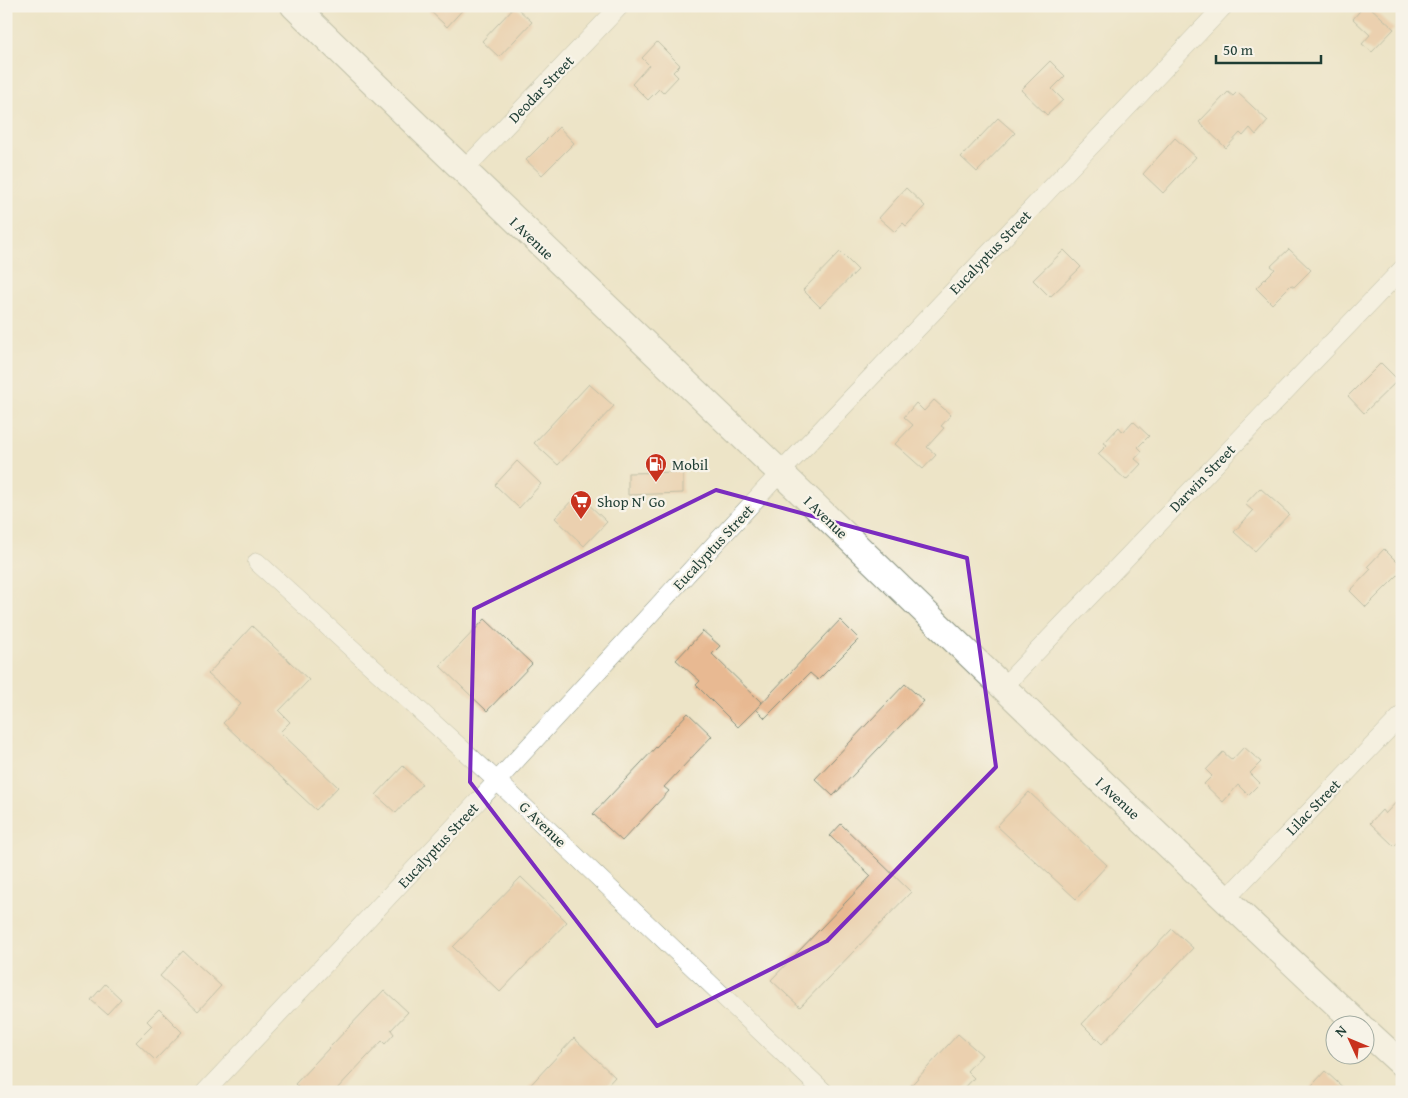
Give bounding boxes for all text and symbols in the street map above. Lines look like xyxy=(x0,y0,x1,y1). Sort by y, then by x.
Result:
scale bar xyxy=(1216,32,1320,64)
text: 50 m xyxy=(1223,39,1254,60)
street label: Deodar Street xyxy=(503,50,579,127)
street label: Eucalyptus Street xyxy=(944,205,1036,299)
street label: I Avenue xyxy=(505,212,559,264)
street label: Darwin Street xyxy=(1164,439,1240,517)
fuel station icon: Mobil xyxy=(644,452,668,483)
place label: Mobil xyxy=(672,454,708,475)
supermarket icon: Shop N' Go xyxy=(569,489,593,520)
place label: Shop N' Go xyxy=(597,491,666,512)
street label: I Avenue xyxy=(799,491,853,543)
street label: Eucalyptus Street xyxy=(668,499,759,594)
street label: I Avenue xyxy=(1091,772,1145,824)
street label: Lilac Street xyxy=(1281,774,1346,840)
street label: G Avenue xyxy=(515,796,571,852)
street label: Eucalyptus Street xyxy=(393,797,484,892)
north arrow xyxy=(1326,1016,1376,1066)
text: N xyxy=(1330,1020,1352,1041)

